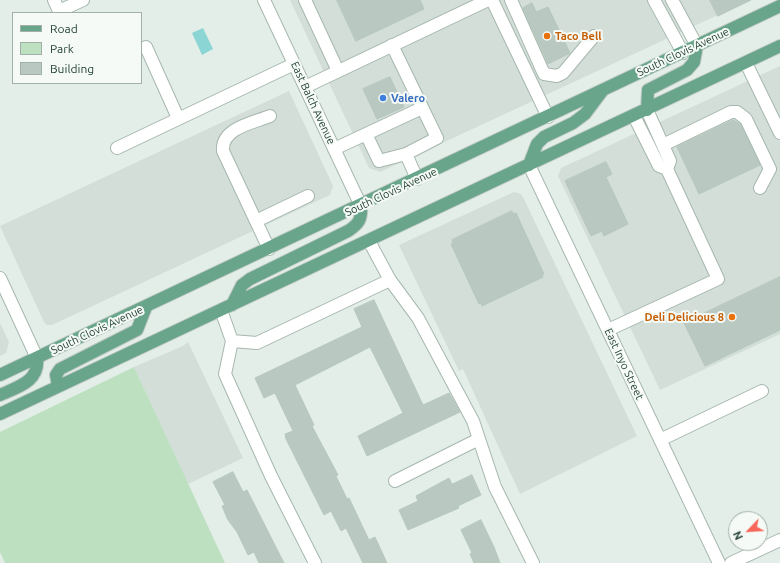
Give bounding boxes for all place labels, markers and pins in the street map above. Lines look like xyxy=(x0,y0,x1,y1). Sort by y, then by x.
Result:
place label: Taco Bell xyxy=(555,29,602,43)
marker: Taco Bell xyxy=(542,31,552,41)
place label: Valero xyxy=(391,91,425,105)
marker: Valero xyxy=(378,93,388,103)
place label: Deli Delicious 8 xyxy=(644,310,724,324)
marker: Deli Delicious 8 xyxy=(727,312,737,322)

